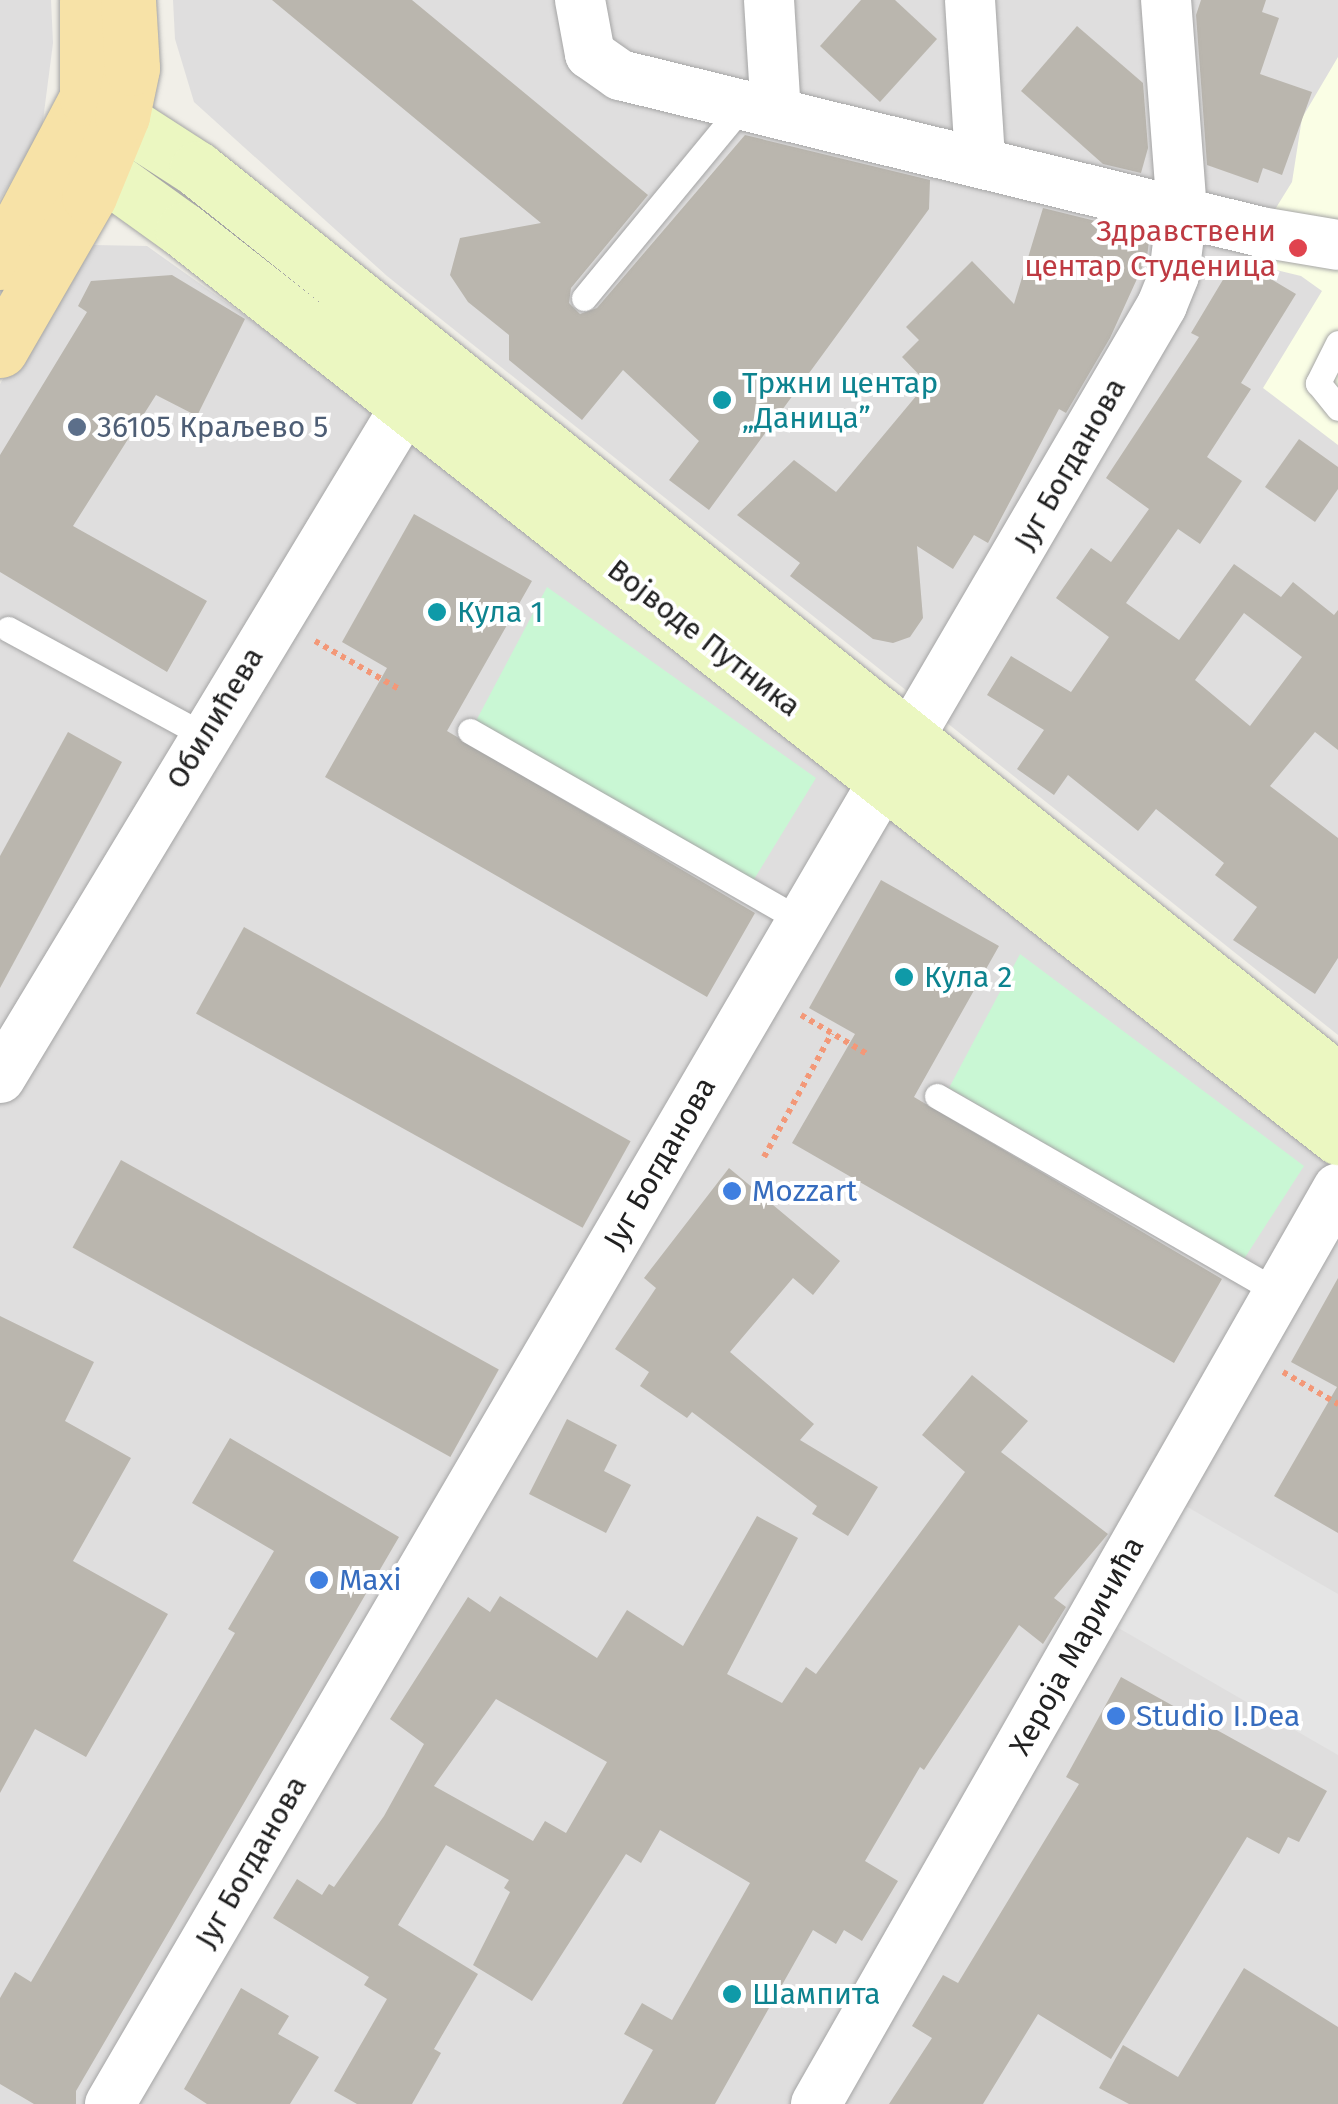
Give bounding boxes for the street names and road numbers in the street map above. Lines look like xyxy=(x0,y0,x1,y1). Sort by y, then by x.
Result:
street label: Југ Богданова xyxy=(1006,372,1134,556)
street label: Војводе Путника xyxy=(600,551,808,725)
street label: Обилићева xyxy=(159,641,271,795)
street label: Југ Богданова xyxy=(596,1071,724,1255)
street label: Хероја Маричића xyxy=(1002,1530,1152,1762)
street label: Југ Богданова xyxy=(187,1770,315,1954)

